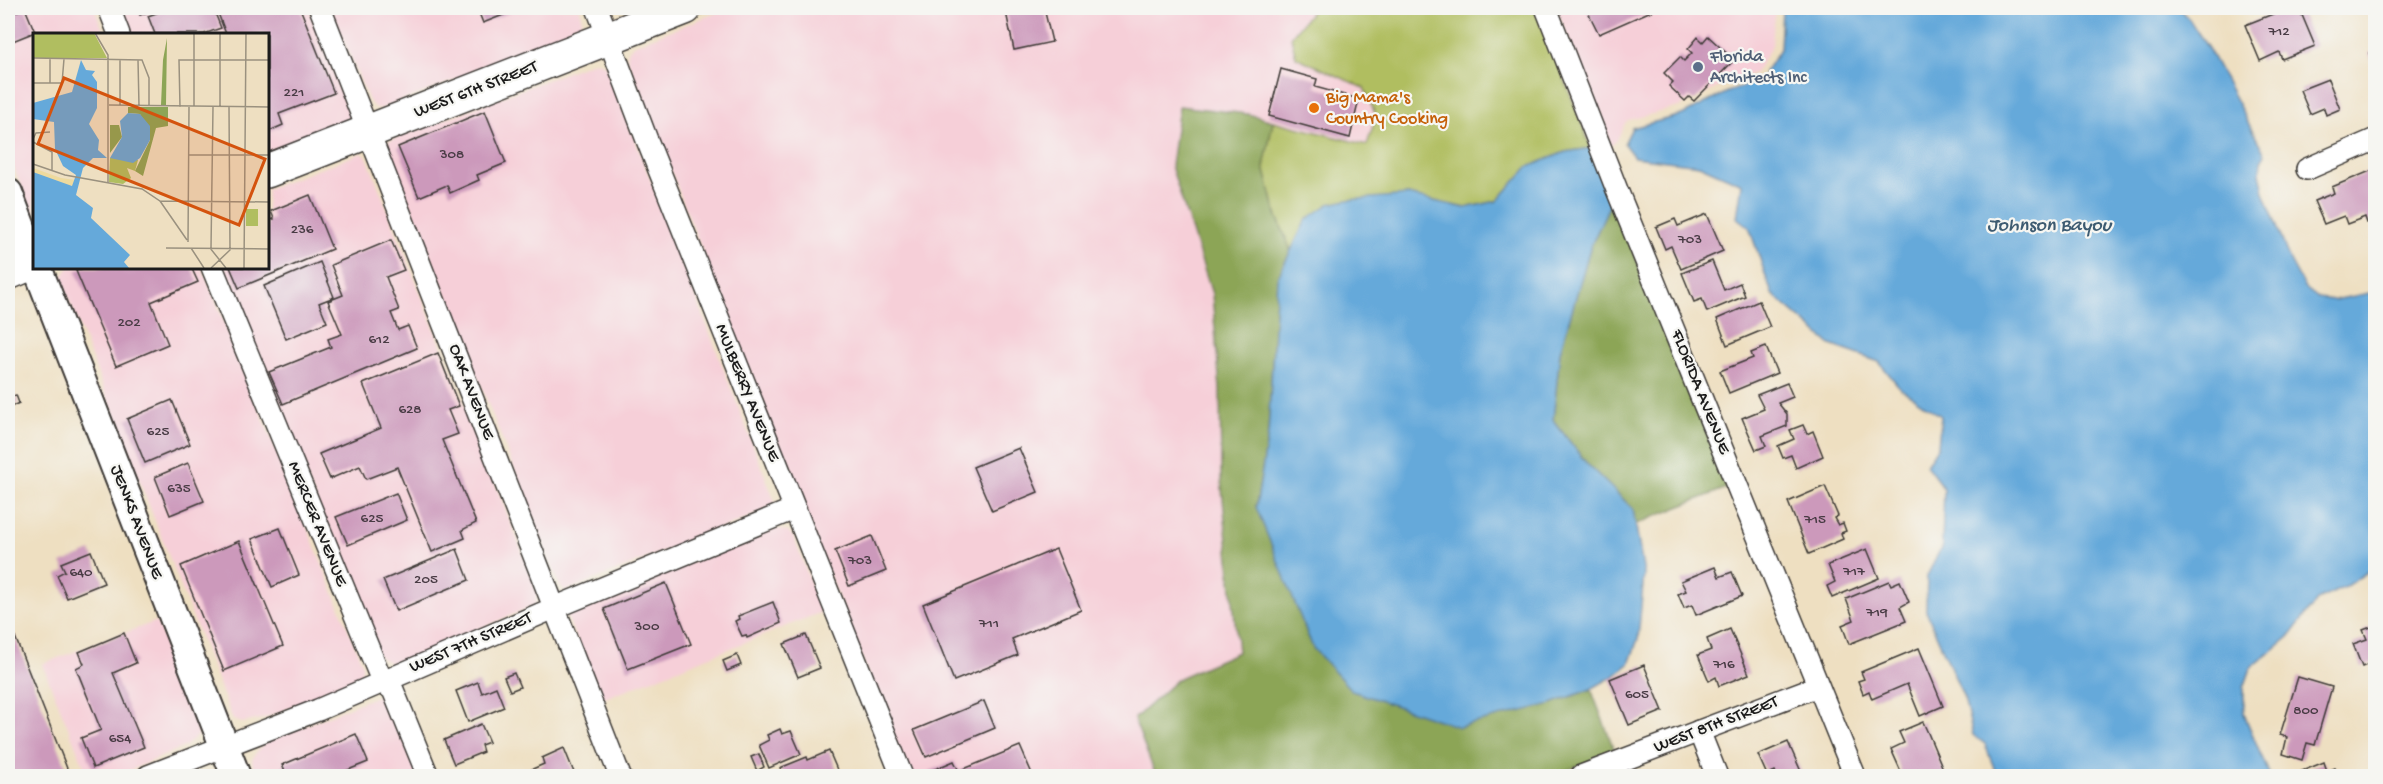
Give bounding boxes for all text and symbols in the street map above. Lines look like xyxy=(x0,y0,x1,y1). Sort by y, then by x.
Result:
house number: 712 xyxy=(2267,23,2290,41)
inset map xyxy=(33,33,268,268)
place label: Florida Architects Inc xyxy=(1709,47,1808,89)
street label: WEST 6TH STREET xyxy=(411,56,542,123)
marker: Florida Architects Inc xyxy=(1691,60,1705,74)
house number: 221 xyxy=(284,84,304,102)
place label: Big Mama's Country Cooking xyxy=(1325,88,1448,130)
marker: Big Mama's Country Cooking xyxy=(1307,101,1321,115)
house number: 308 xyxy=(439,146,464,164)
water label: Johnson Bayou xyxy=(1987,215,2113,238)
house number: 236 xyxy=(291,221,314,239)
house number: 703 xyxy=(1677,231,1702,249)
house number: 202 xyxy=(117,314,141,332)
street label: MULBERRY AVENUE xyxy=(710,321,784,466)
street label: FLORIDA AVENUE xyxy=(1665,326,1735,458)
house number: 612 xyxy=(368,331,390,349)
street label: OAK AVENUE xyxy=(443,341,499,444)
house number: 628 xyxy=(398,401,422,419)
house number: 625 xyxy=(147,423,170,441)
street label: MERCER AVENUE xyxy=(282,458,352,590)
street label: JENKS AVENUE xyxy=(105,462,168,583)
house number: 635 xyxy=(167,480,191,498)
house number: 625 xyxy=(361,510,384,528)
house number: 715 xyxy=(1803,511,1826,529)
house number: 703 xyxy=(847,552,872,570)
house number: 717 xyxy=(1842,563,1866,581)
house number: 640 xyxy=(69,564,93,582)
house number: 205 xyxy=(414,571,438,589)
house number: 719 xyxy=(1865,604,1888,622)
street label: WEST 7TH STREET xyxy=(407,607,536,678)
house number: 711 xyxy=(978,615,999,633)
house number: 300 xyxy=(634,618,660,636)
house number: 716 xyxy=(1712,656,1735,674)
house number: 605 xyxy=(1625,686,1649,704)
street label: WEST 8TH STREET xyxy=(1651,691,1782,758)
house number: 800 xyxy=(2293,702,2319,720)
house number: 654 xyxy=(109,730,131,748)

